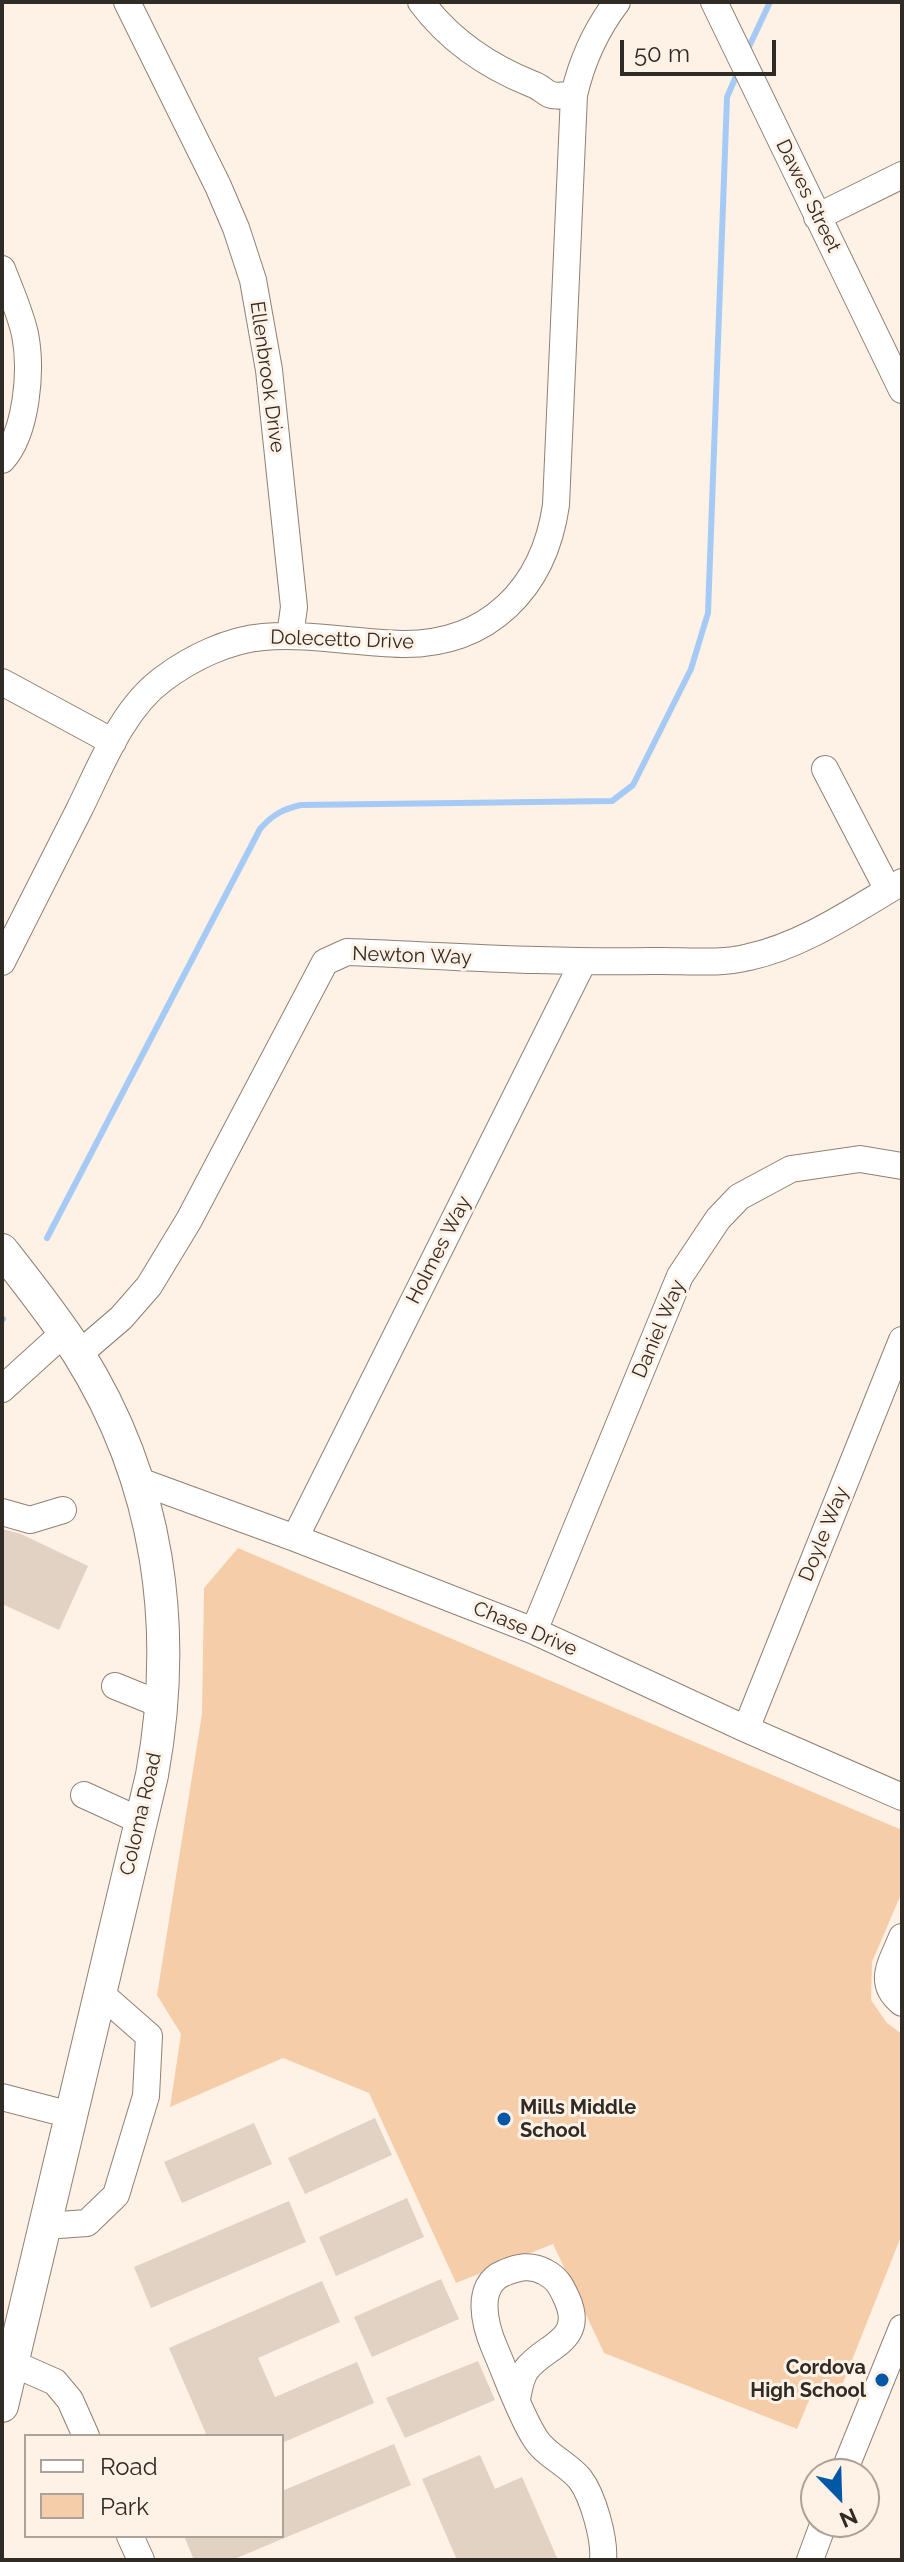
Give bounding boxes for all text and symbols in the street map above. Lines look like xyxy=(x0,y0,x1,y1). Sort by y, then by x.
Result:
scale bar xyxy=(624,24,780,74)
text: 50 m xyxy=(634,39,690,68)
street label: Dawes Street xyxy=(770,136,846,256)
street label: Ellenbrook Drive xyxy=(244,300,290,454)
street label: Dolecetto Drive xyxy=(270,625,414,655)
street label: Newton Way xyxy=(352,942,472,970)
street label: Holmes Way xyxy=(402,1192,476,1308)
street label: Daniel Way xyxy=(627,1276,691,1382)
street label: Doyle Way xyxy=(794,1483,854,1585)
street label: Chase Drive xyxy=(469,1596,581,1662)
street label: Coloma Road xyxy=(115,1750,167,1878)
place label: Mills Middle School xyxy=(520,2096,636,2143)
marker: Mills Middle School xyxy=(495,2110,513,2128)
place label: Cordova High School xyxy=(750,2356,866,2403)
marker: Cordova High School xyxy=(873,2371,891,2389)
legend xyxy=(24,2434,284,2538)
text: Road xyxy=(100,2452,158,2481)
north arrow xyxy=(800,2458,880,2538)
text: Park xyxy=(100,2492,149,2521)
text: N xyxy=(836,2503,861,2533)

